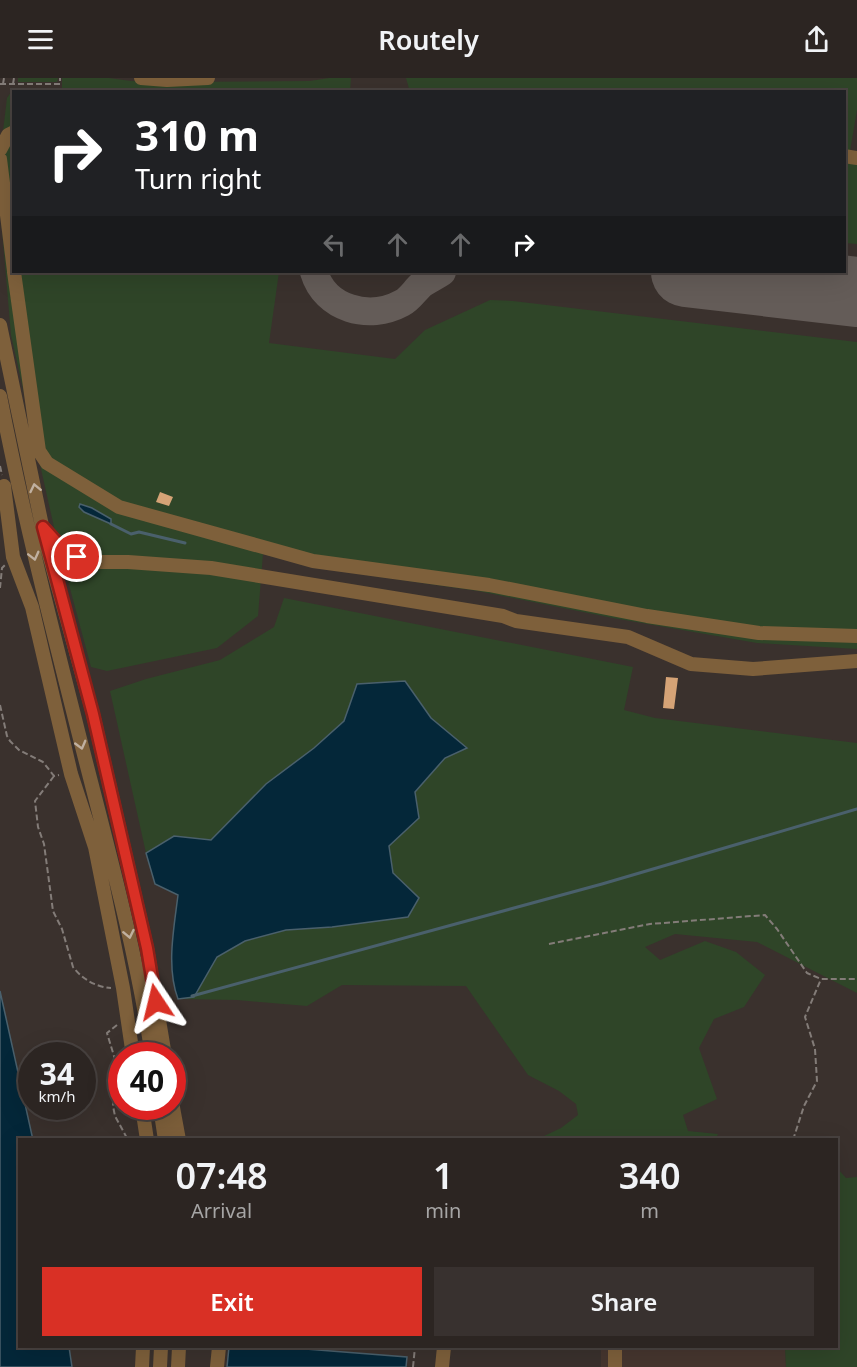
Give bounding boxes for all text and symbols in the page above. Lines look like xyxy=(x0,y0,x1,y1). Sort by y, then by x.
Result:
text: Routely xyxy=(378,21,479,58)
icon: menu xyxy=(24,23,57,56)
icon: share xyxy=(800,23,833,56)
text: 310 m xyxy=(135,106,259,163)
icon: right xyxy=(36,114,114,192)
text: Turn right xyxy=(135,160,261,197)
icon: left xyxy=(318,228,351,261)
icon: ahead xyxy=(381,228,414,261)
icon: ahead xyxy=(444,228,477,261)
icon: right xyxy=(507,228,540,261)
one-way arrow xyxy=(29,483,42,493)
pin xyxy=(51,531,102,582)
icon: arrive xyxy=(60,540,93,573)
one-way arrow xyxy=(27,551,40,561)
one-way arrow xyxy=(74,740,87,750)
one-way arrow xyxy=(122,929,135,939)
position arrow xyxy=(124,970,188,1034)
speed limit sign: 40 xyxy=(108,1042,186,1120)
text: 34 xyxy=(40,1053,74,1094)
text: km/h xyxy=(39,1086,75,1106)
text: 07:48 xyxy=(175,1151,268,1200)
text: 1 xyxy=(433,1151,454,1200)
text: 340 xyxy=(619,1151,681,1200)
text: Arrival xyxy=(191,1197,252,1224)
text: min xyxy=(425,1197,461,1224)
text: m xyxy=(640,1197,659,1224)
button: Exit xyxy=(42,1267,422,1336)
button: Share xyxy=(434,1267,814,1336)

